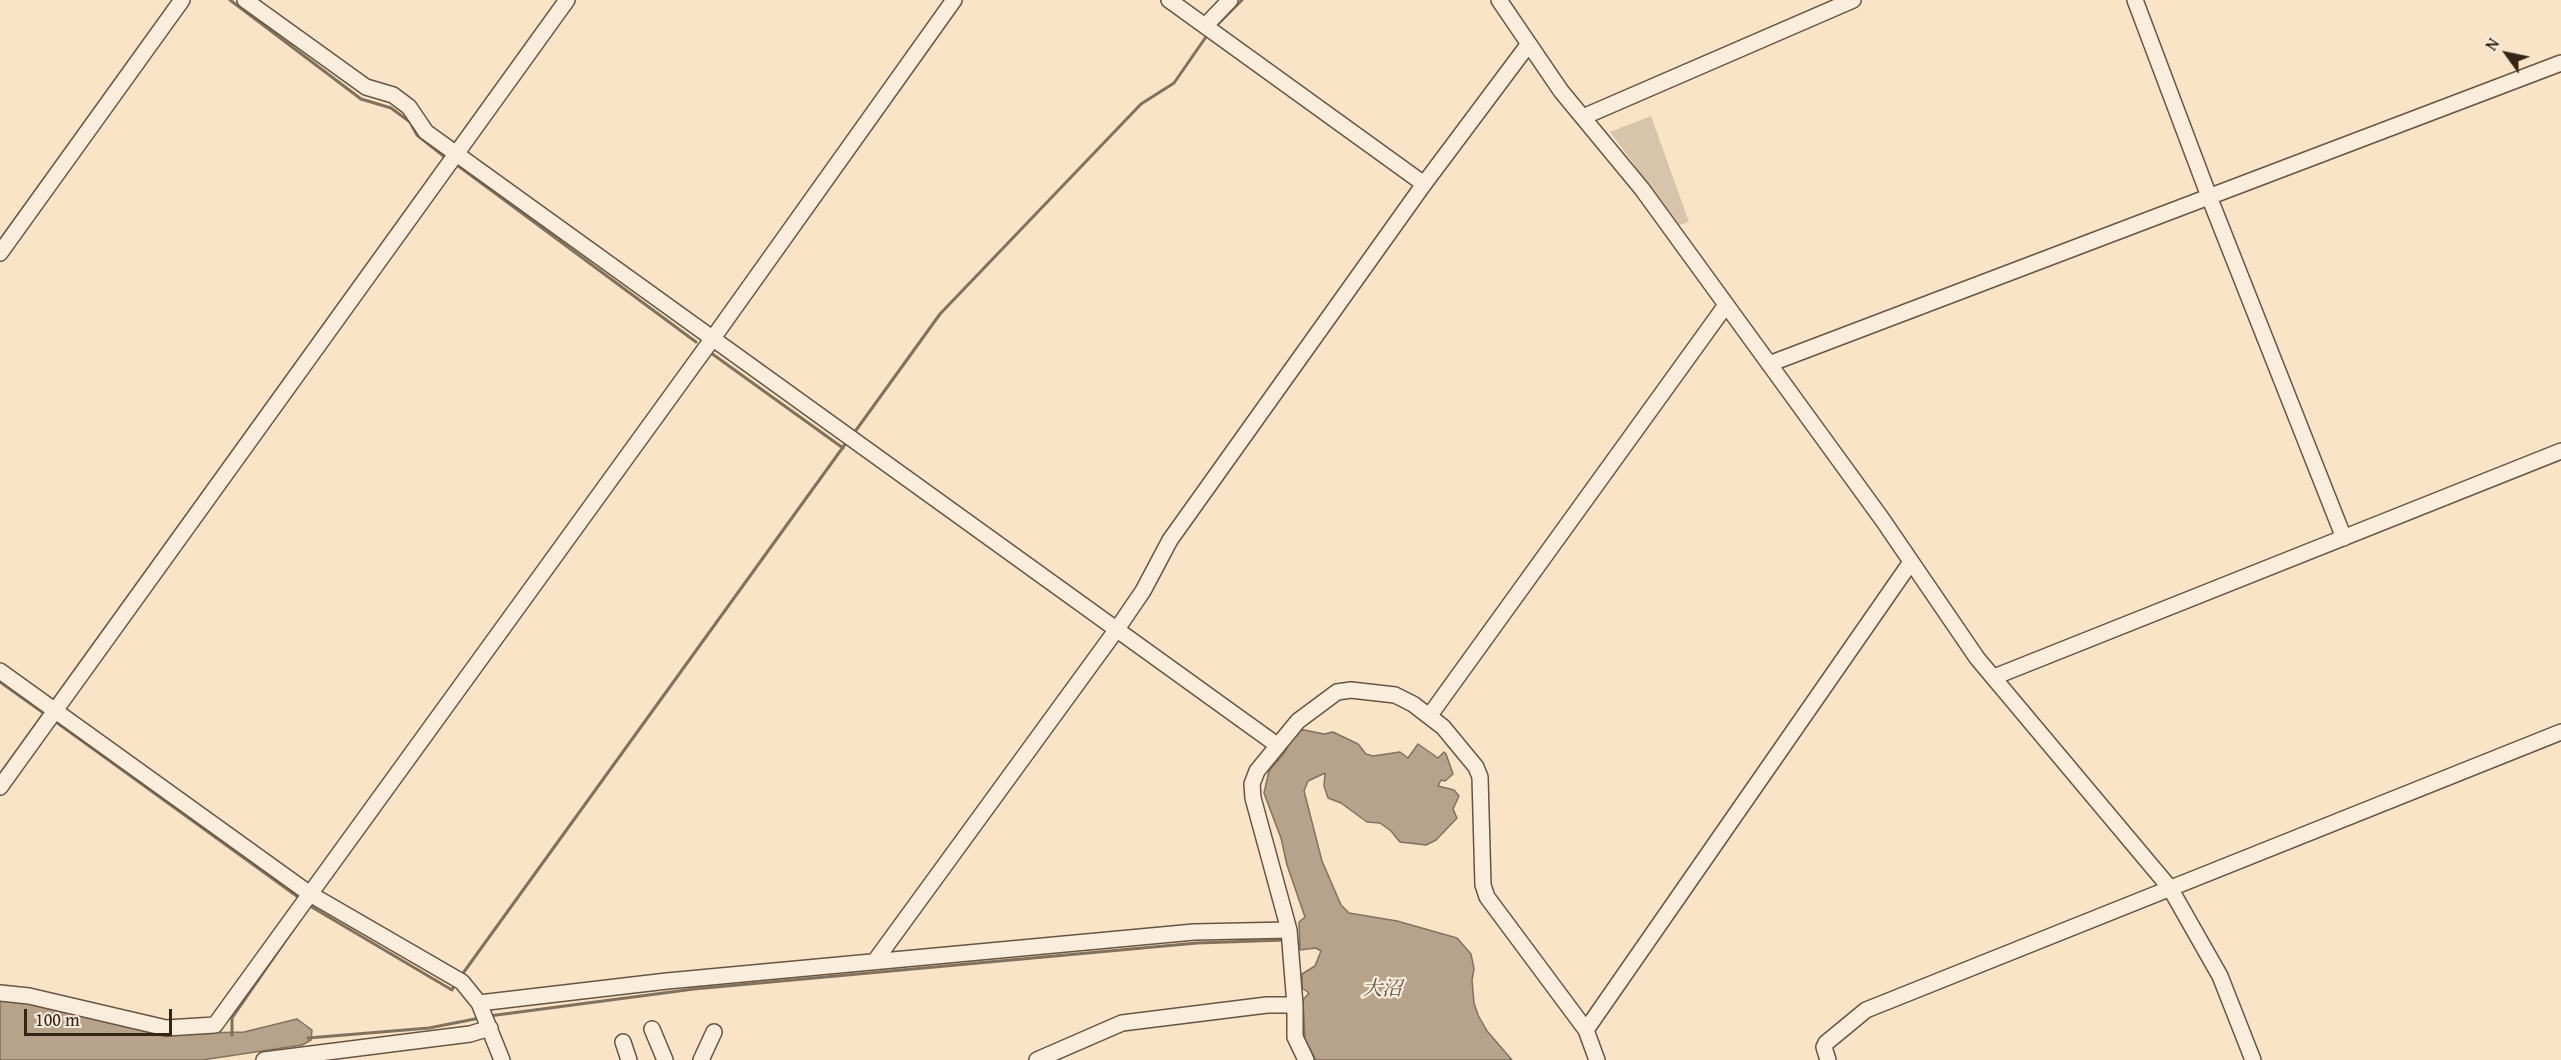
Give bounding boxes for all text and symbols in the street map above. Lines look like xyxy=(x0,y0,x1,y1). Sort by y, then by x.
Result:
north arrow xyxy=(2477,24,2537,84)
text: N xyxy=(2479,33,2505,55)
water label: 大沼 xyxy=(1362,978,1402,1002)
scale bar xyxy=(27,997,176,1035)
text: 100 m xyxy=(35,1006,80,1033)

